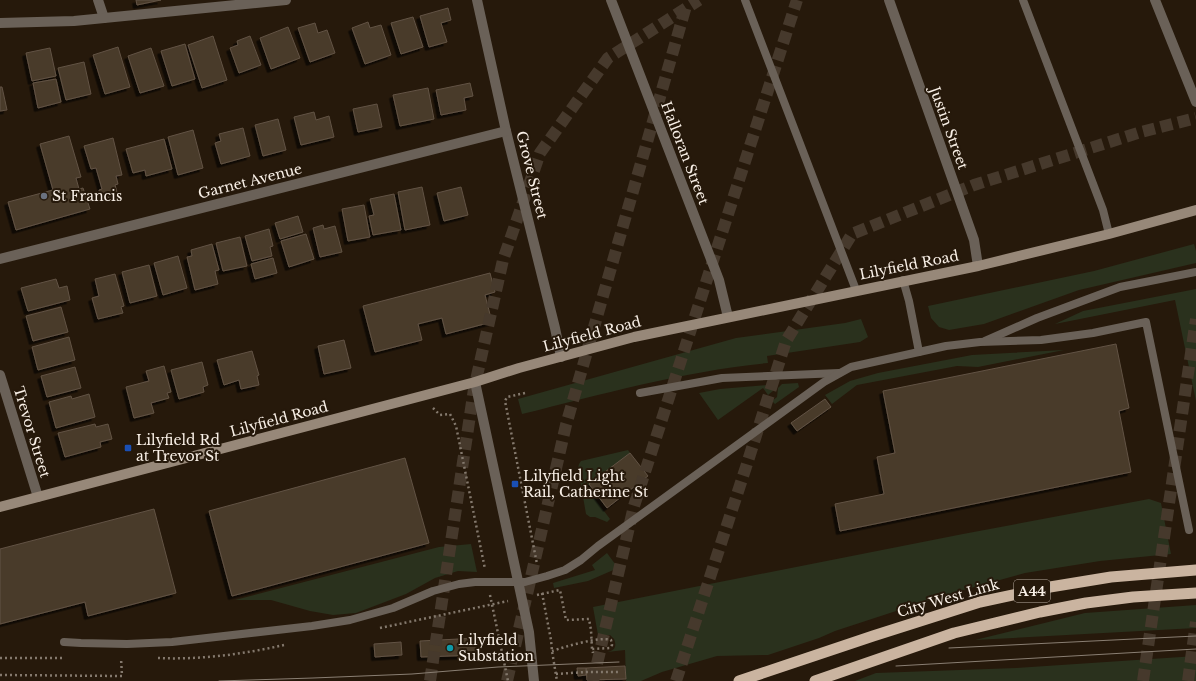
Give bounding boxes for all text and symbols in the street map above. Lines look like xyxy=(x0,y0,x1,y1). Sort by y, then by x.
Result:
street label: Justin Street xyxy=(925,82,973,173)
street label: Halloran Street xyxy=(657,99,713,208)
street label: Grove Street xyxy=(512,129,552,222)
street label: Garnet Avenue xyxy=(196,159,304,203)
place label: St Francis xyxy=(52,187,122,205)
marker: St Francis xyxy=(39,191,49,201)
street label: Lilyfield Road xyxy=(858,246,961,283)
street label: Lilyfield Road xyxy=(541,312,644,356)
street label: Trevor Street xyxy=(10,384,55,480)
street label: Lilyfield Road xyxy=(228,397,331,441)
place label: Lilyfield Rd at Trevor St xyxy=(136,431,220,465)
marker: Lilyfield Rd at Trevor St xyxy=(123,443,133,453)
place label: Lilyfield Light Rail, Catherine St xyxy=(523,467,649,501)
marker: Lilyfield Light Rail, Catherine St xyxy=(510,479,520,489)
street label: City West Link xyxy=(895,575,1002,621)
road number: A44 xyxy=(1014,580,1050,602)
place label: Lilyfield Substation xyxy=(458,631,534,665)
marker: Lilyfield Substation xyxy=(445,643,455,653)

